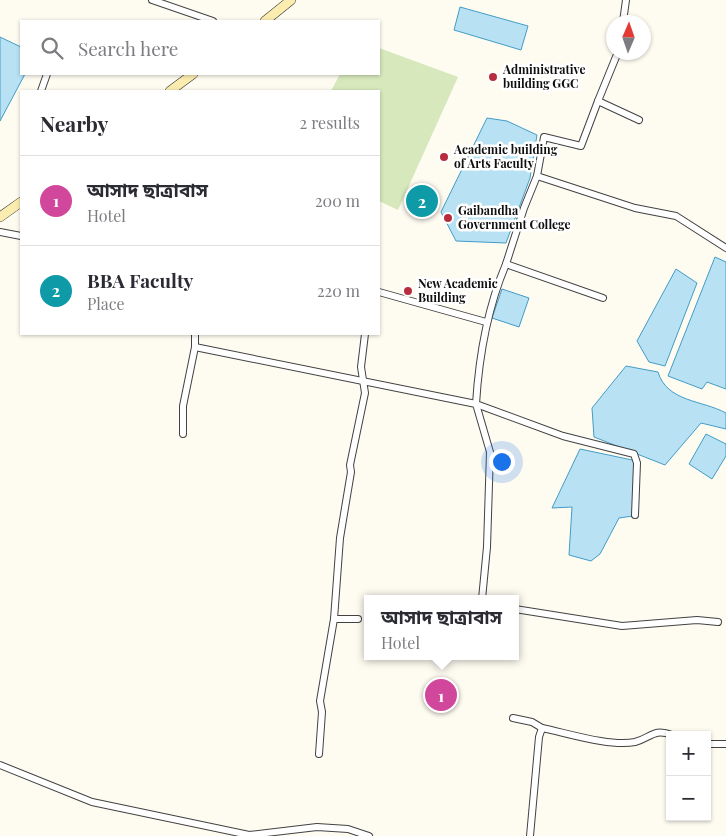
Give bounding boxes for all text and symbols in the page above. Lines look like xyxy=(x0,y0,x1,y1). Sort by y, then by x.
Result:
north arrow xyxy=(606,15,651,60)
search box xyxy=(20,20,380,75)
icon: search xyxy=(38,34,66,62)
text: Search here xyxy=(78,35,178,61)
place label: Administrative building GGC xyxy=(502,61,585,91)
marker: Administrative building GGC xyxy=(487,71,499,83)
text: Nearby xyxy=(40,109,109,137)
text: 2 results xyxy=(300,112,360,133)
place label: Academic building of Arts Faculty xyxy=(453,141,558,171)
marker: Academic building of Arts Faculty xyxy=(438,151,450,163)
text: আসাদ ছাত্রাবাস xyxy=(87,176,208,202)
pin: 2 xyxy=(406,182,438,220)
text: 1 xyxy=(53,190,59,211)
text: 200 m xyxy=(315,190,360,211)
place label: Gaibandha Government College xyxy=(458,202,571,232)
text: Hotel xyxy=(87,205,126,226)
marker: Gaibandha Government College xyxy=(442,212,454,224)
text: BBA Faculty xyxy=(87,267,193,293)
place label: New Academic Building xyxy=(418,275,498,305)
text: 2 xyxy=(52,280,60,301)
text: 220 m xyxy=(317,280,360,301)
marker: New Academic Building xyxy=(402,285,414,297)
text: Place xyxy=(87,293,125,314)
your location xyxy=(489,449,515,475)
popup xyxy=(364,595,519,660)
text: আসাদ ছাত্রাবাস xyxy=(381,603,502,629)
text: Hotel xyxy=(381,632,420,653)
pin: 1 xyxy=(425,676,457,714)
map controls xyxy=(666,731,711,821)
button: + xyxy=(666,731,711,776)
button: − xyxy=(666,776,711,821)

